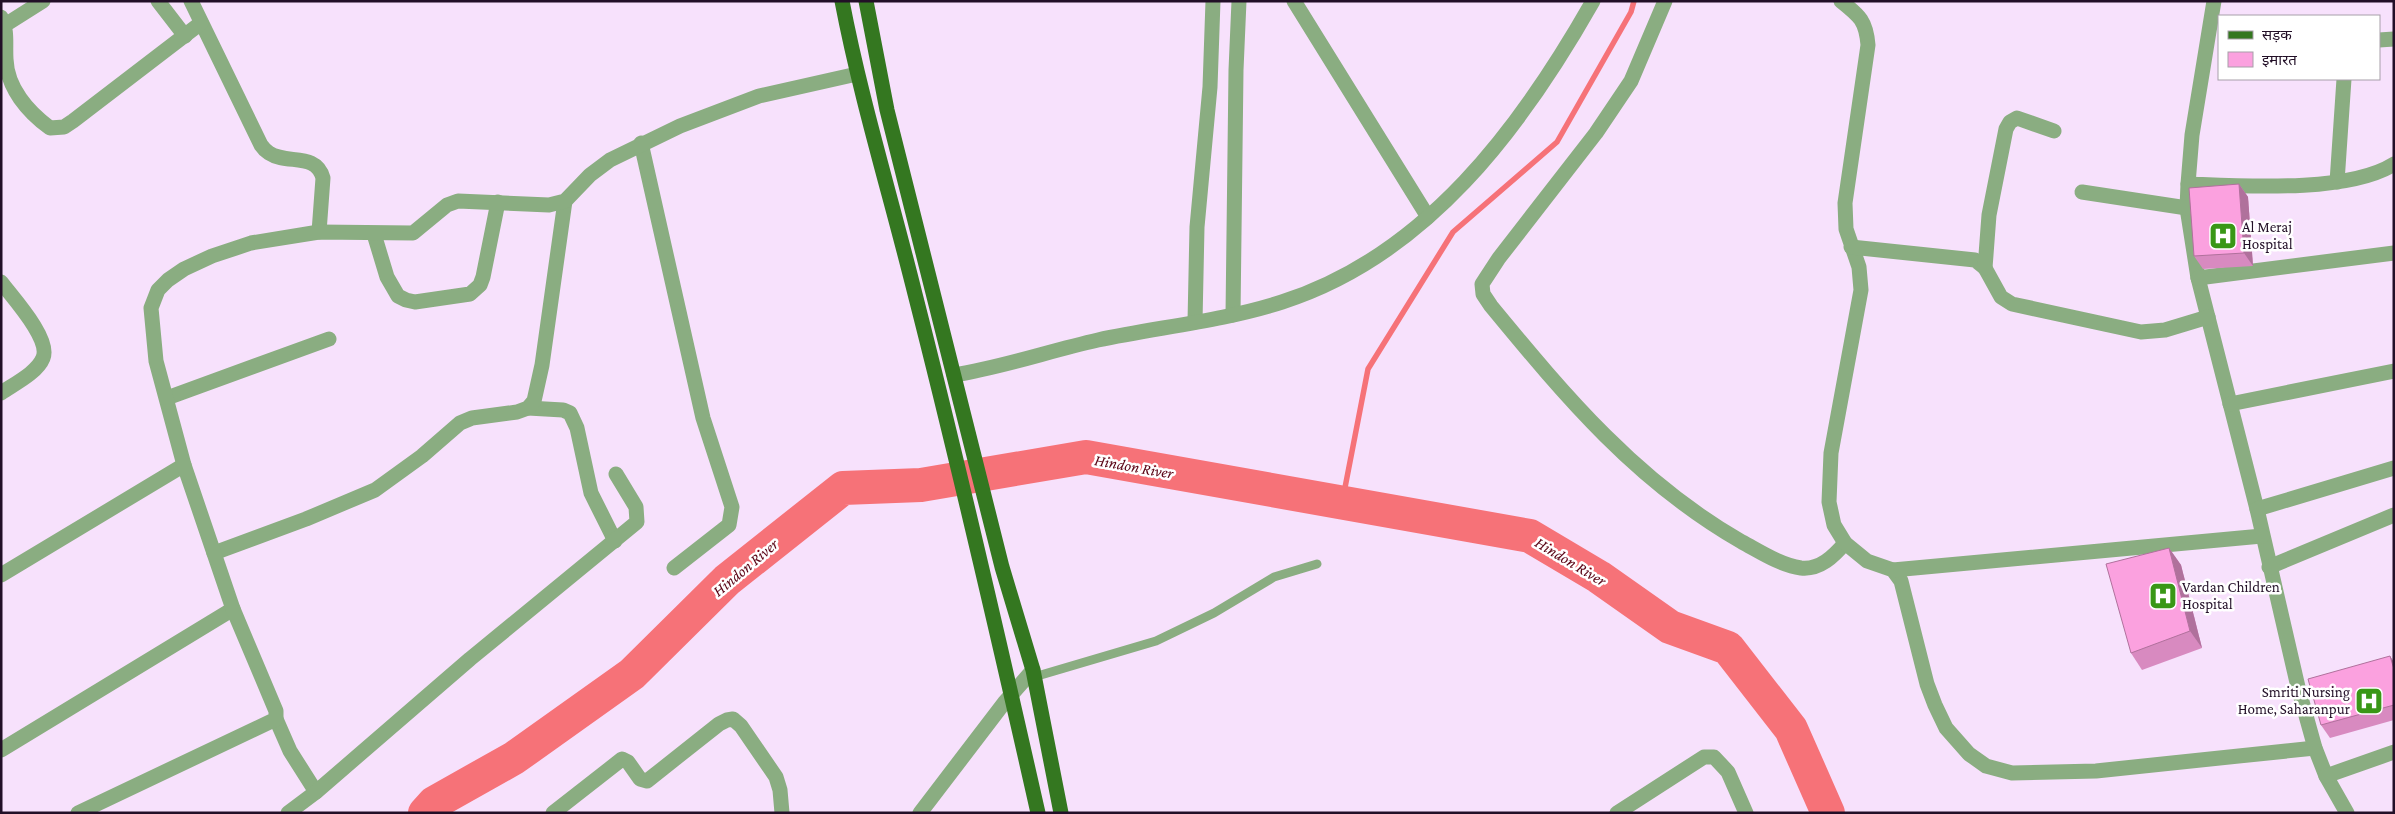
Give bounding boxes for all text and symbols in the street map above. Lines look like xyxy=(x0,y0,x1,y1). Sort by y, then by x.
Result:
legend xyxy=(2218,15,2380,80)
text: सड़क xyxy=(2262,27,2292,43)
text: इमारत xyxy=(2262,52,2297,68)
place label: Al Meraj Hospital xyxy=(2242,219,2293,253)
hospital icon: Al Meraj Hospital xyxy=(2208,221,2238,251)
water label: Hindon River xyxy=(1093,451,1175,482)
water label: Hindon River xyxy=(1532,534,1610,589)
water label: Hindon River xyxy=(709,535,782,600)
place label: Vardan Children Hospital xyxy=(2182,579,2280,613)
hospital icon: Vardan Children Hospital xyxy=(2148,581,2178,611)
place label: Smriti Nursing Home, Saharanpur xyxy=(2238,684,2351,718)
hospital icon: Smriti Nursing Home, Saharanpur xyxy=(2354,686,2384,716)

